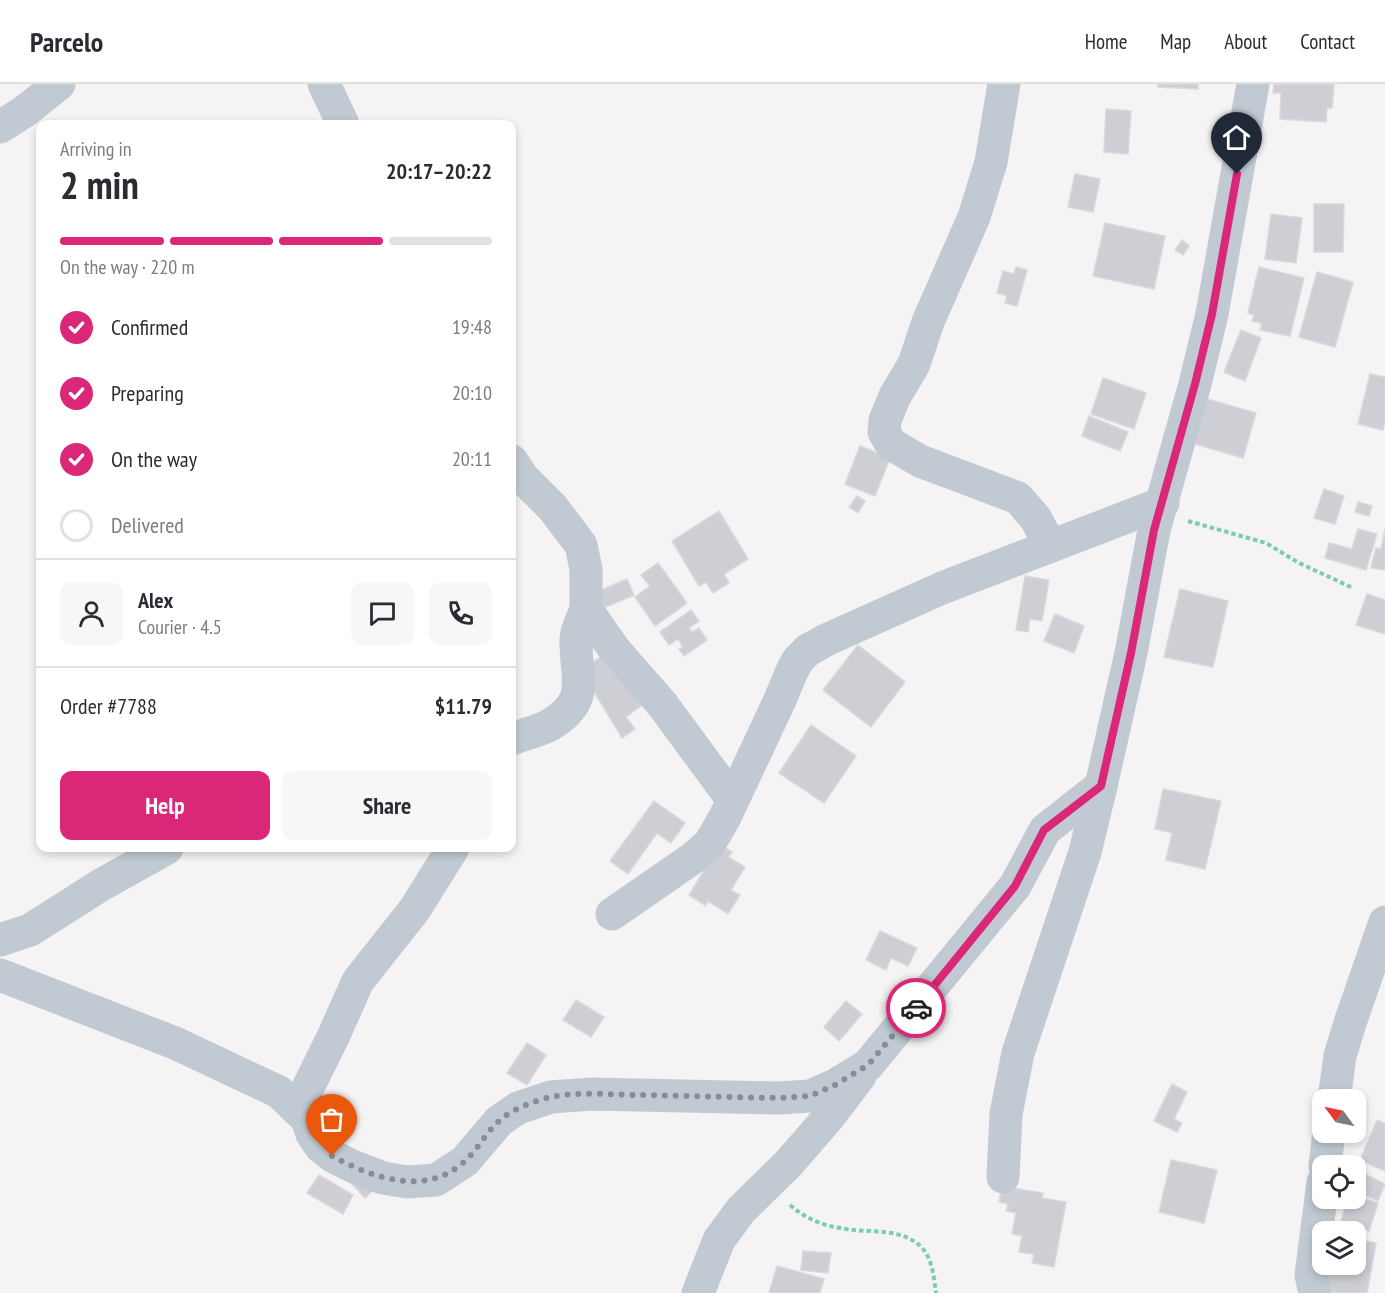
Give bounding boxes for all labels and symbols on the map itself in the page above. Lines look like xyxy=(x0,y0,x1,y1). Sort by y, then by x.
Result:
pin xyxy=(1211,112,1262,174)
courier xyxy=(886,978,946,1038)
north arrow xyxy=(1312,1089,1366,1143)
pin xyxy=(306,1094,357,1156)

